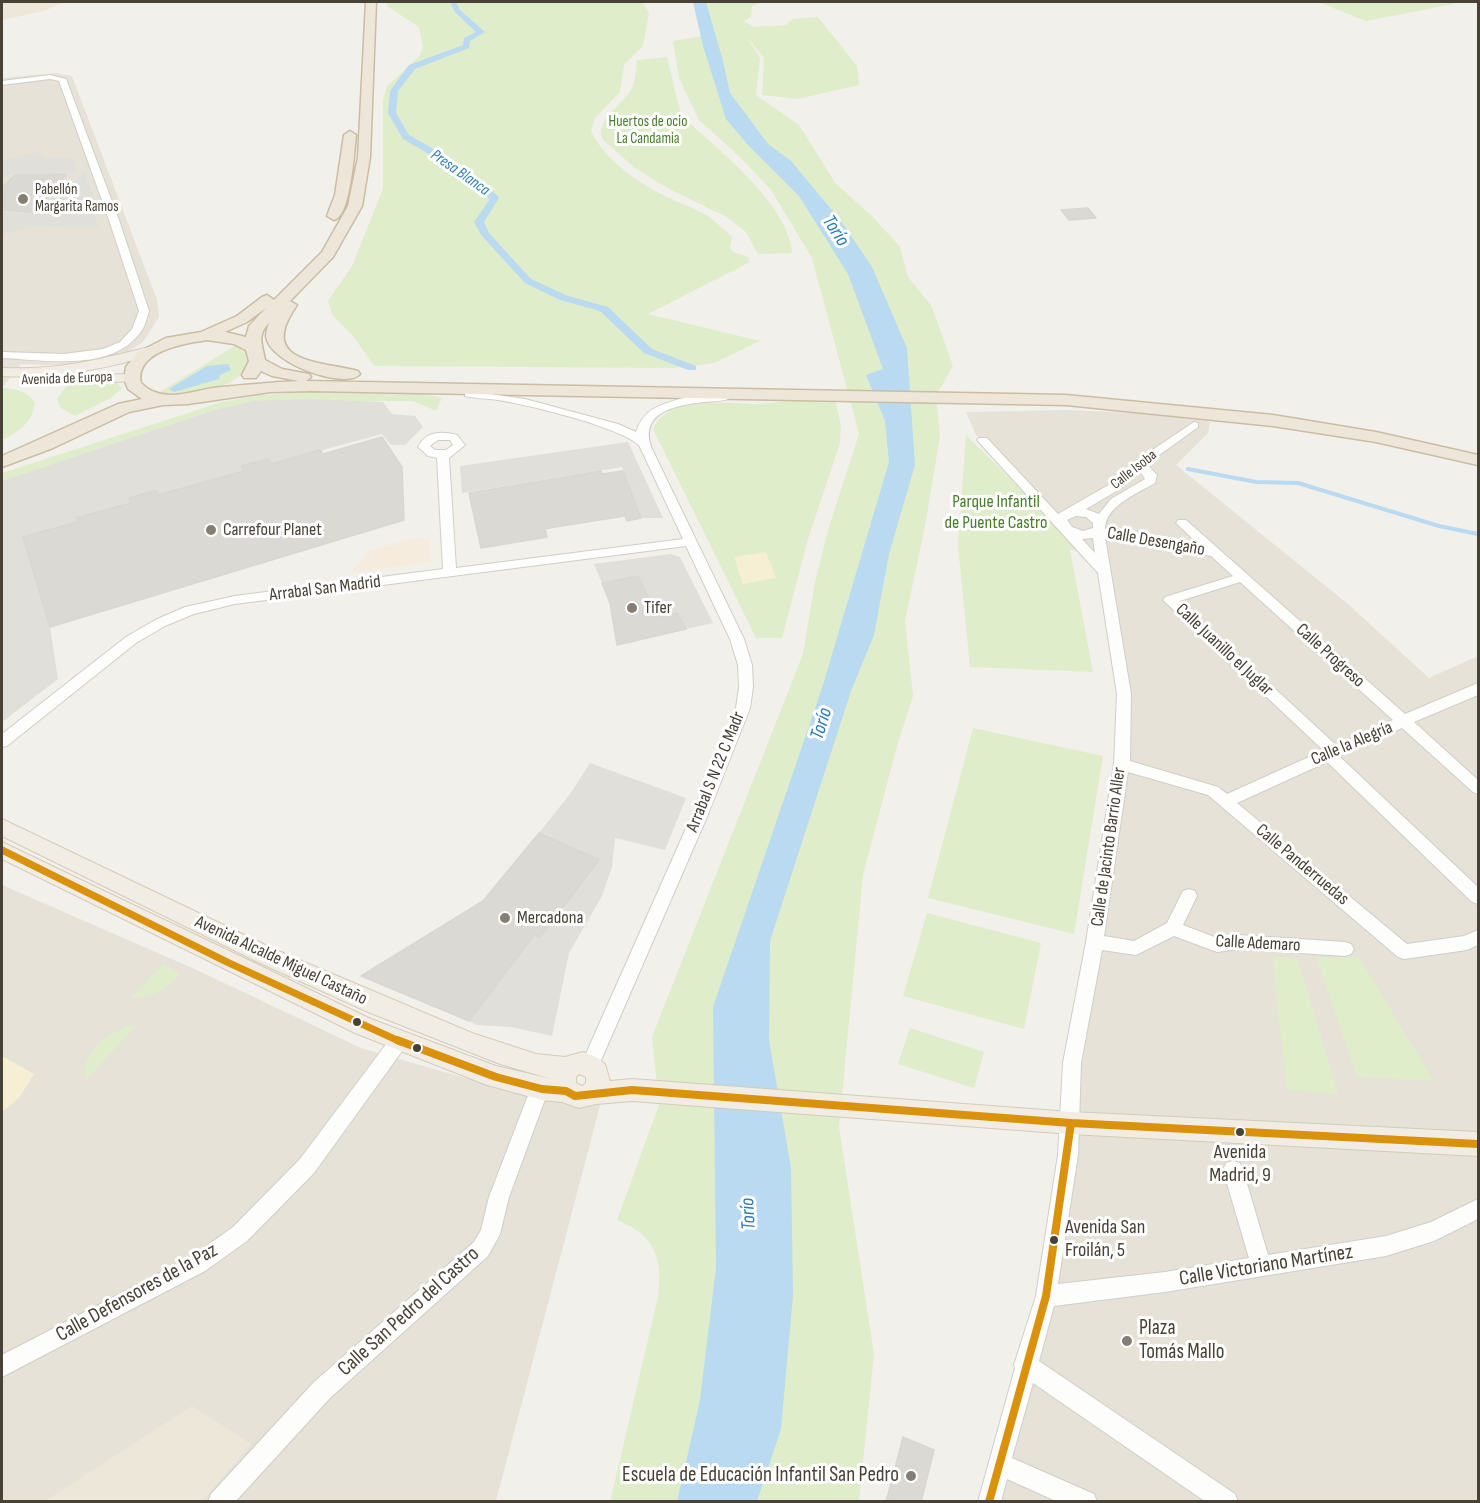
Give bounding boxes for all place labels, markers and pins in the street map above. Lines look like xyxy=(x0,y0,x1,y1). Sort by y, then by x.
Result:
place label: Pabellón Margarita Ramos xyxy=(35,181,119,216)
marker: Pabellón Margarita Ramos xyxy=(16,192,30,206)
place label: Carrefour Planet xyxy=(223,519,322,541)
marker: Carrefour Planet xyxy=(204,523,218,537)
place label: Tifer xyxy=(644,597,672,619)
marker: Tifer xyxy=(625,601,639,615)
place label: Mercadona xyxy=(517,907,583,929)
marker: Mercadona xyxy=(498,911,512,925)
unlabelled marker xyxy=(351,1016,363,1028)
unlabelled marker xyxy=(411,1042,423,1054)
marker: Avenida Madrid, 9 xyxy=(1234,1126,1246,1138)
place label: Avenida Madrid, 9 xyxy=(1209,1141,1271,1188)
place label: Avenida San Froilán, 5 xyxy=(1065,1216,1145,1263)
marker: Avenida San Froilán, 5 xyxy=(1048,1234,1060,1246)
place label: Plaza Tomás Mallo xyxy=(1139,1316,1224,1366)
marker: Plaza Tomás Mallo xyxy=(1120,1334,1134,1348)
place label: Escuela de Educación Infantil San Pedro xyxy=(622,1463,899,1489)
marker: Escuela de Educación Infantil San Pedro xyxy=(904,1469,918,1483)

